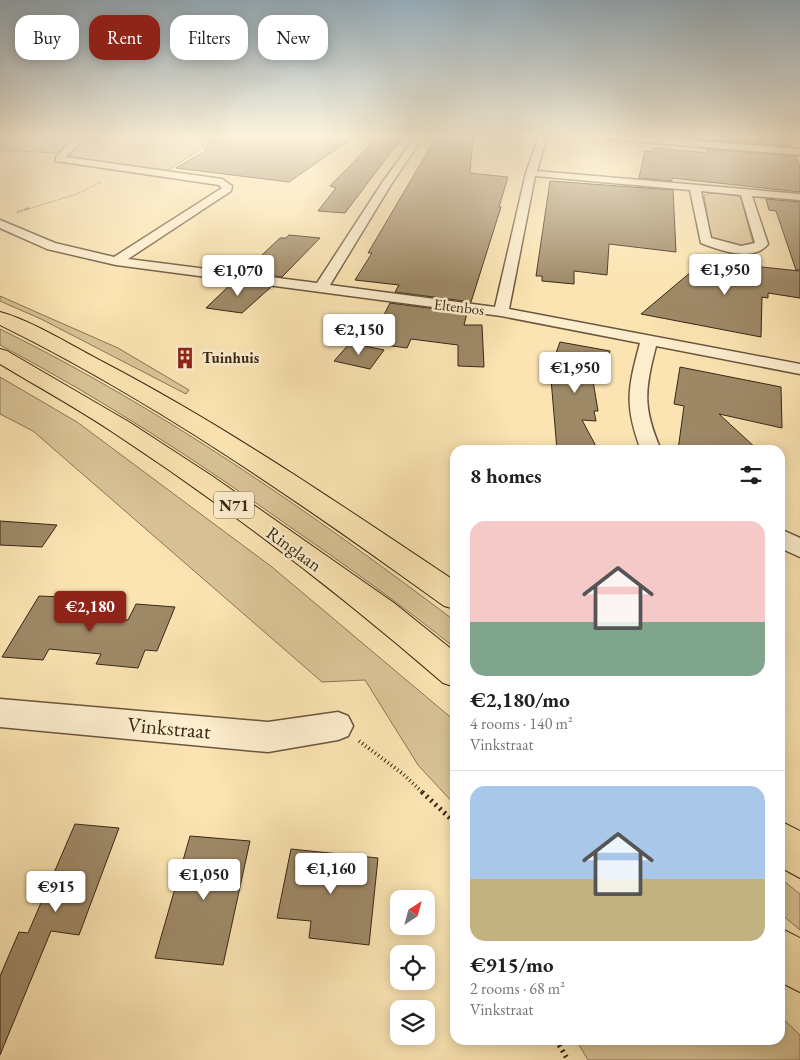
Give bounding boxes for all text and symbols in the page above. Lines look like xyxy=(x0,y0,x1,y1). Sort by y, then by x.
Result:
chip: Buy xyxy=(15,15,79,60)
chip: Rent xyxy=(89,15,160,60)
chip: Filters xyxy=(170,15,248,60)
chip: New xyxy=(258,15,328,60)
pin: €1,070 xyxy=(197,254,279,297)
pin: €1,950 xyxy=(684,254,766,296)
text: €1,950 xyxy=(700,259,750,280)
text: €1,070 xyxy=(213,260,263,281)
street label: Eltenbos xyxy=(433,294,485,319)
pin: €2,150 xyxy=(318,314,400,356)
text: €2,150 xyxy=(334,319,384,340)
building icon: Tuinhuis xyxy=(172,345,198,371)
place label: Tuinhuis xyxy=(202,348,259,367)
pin: €1,950 xyxy=(534,352,616,394)
text: €1,950 xyxy=(550,357,600,378)
icon: filters xyxy=(737,461,765,489)
text: 8 homes xyxy=(470,462,542,489)
road number: N71 xyxy=(214,492,254,518)
street label: Ringlaan xyxy=(262,521,327,577)
icon: home xyxy=(573,553,663,643)
pin: €2,180 xyxy=(49,590,131,633)
text: €2,180 xyxy=(65,596,115,617)
text: €2,180/mo xyxy=(470,686,570,713)
street label: Vinkstraat xyxy=(126,710,212,745)
text: 4 rooms · 140 m² xyxy=(470,713,573,734)
text: Vinkstraat xyxy=(470,734,534,755)
icon: home xyxy=(573,819,663,909)
pin: €1,160 xyxy=(290,852,372,895)
pin: €1,050 xyxy=(163,858,245,901)
text: €1,160 xyxy=(306,858,356,879)
text: €1,050 xyxy=(179,864,229,885)
pin: €915 xyxy=(26,870,86,913)
text: €915 xyxy=(37,876,75,897)
north arrow xyxy=(390,890,435,935)
map controls xyxy=(390,890,435,1045)
button: locate xyxy=(390,945,435,990)
text: €915/mo xyxy=(470,951,554,978)
text: 2 rooms · 68 m² xyxy=(470,978,565,999)
text: Vinkstraat xyxy=(470,999,534,1020)
button: layers xyxy=(390,1000,435,1045)

